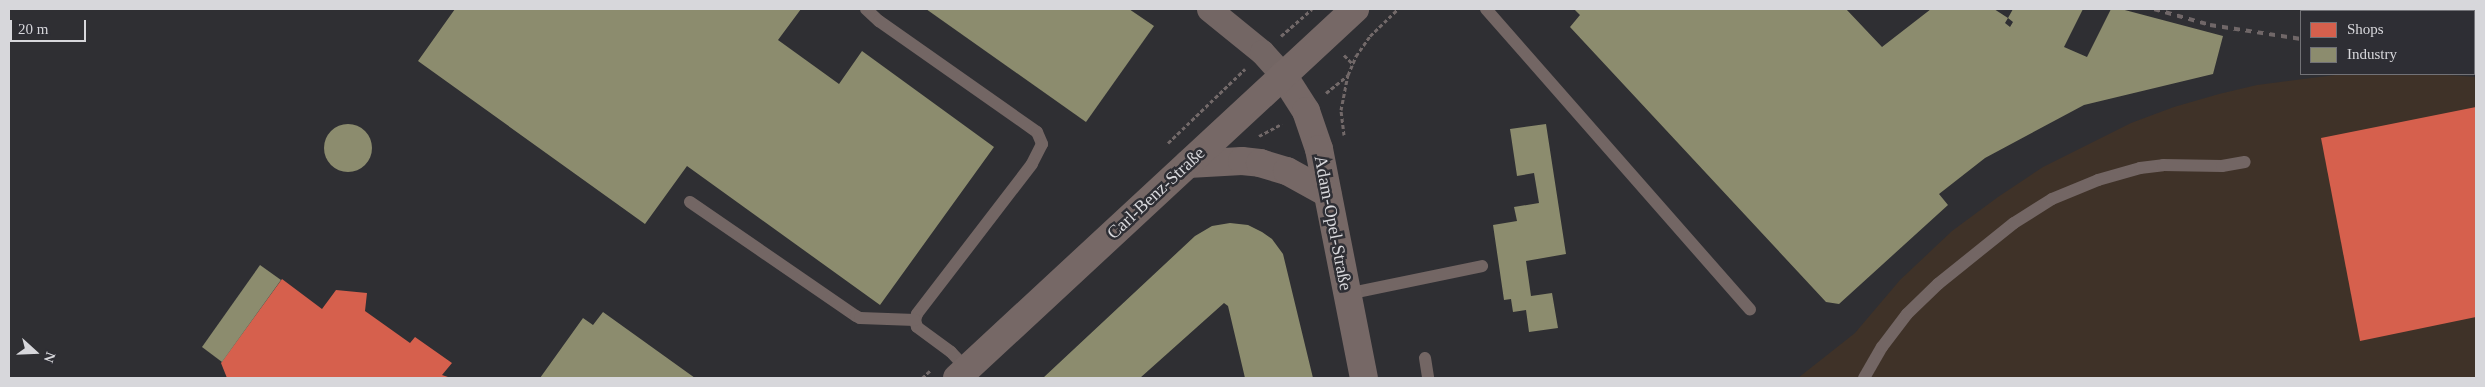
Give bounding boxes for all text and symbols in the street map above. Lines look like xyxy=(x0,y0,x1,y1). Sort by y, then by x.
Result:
scale bar xyxy=(12,10,89,42)
legend xyxy=(2300,10,2475,75)
text: 20 m xyxy=(18,21,48,37)
text: Shops xyxy=(2347,21,2384,37)
text: Industry xyxy=(2347,46,2397,62)
street label: Carl-Benz-Straße xyxy=(1103,142,1209,244)
street label: Adam-Opel-Straße xyxy=(1309,154,1357,292)
north arrow xyxy=(10,327,60,377)
text: N xyxy=(41,350,58,365)

